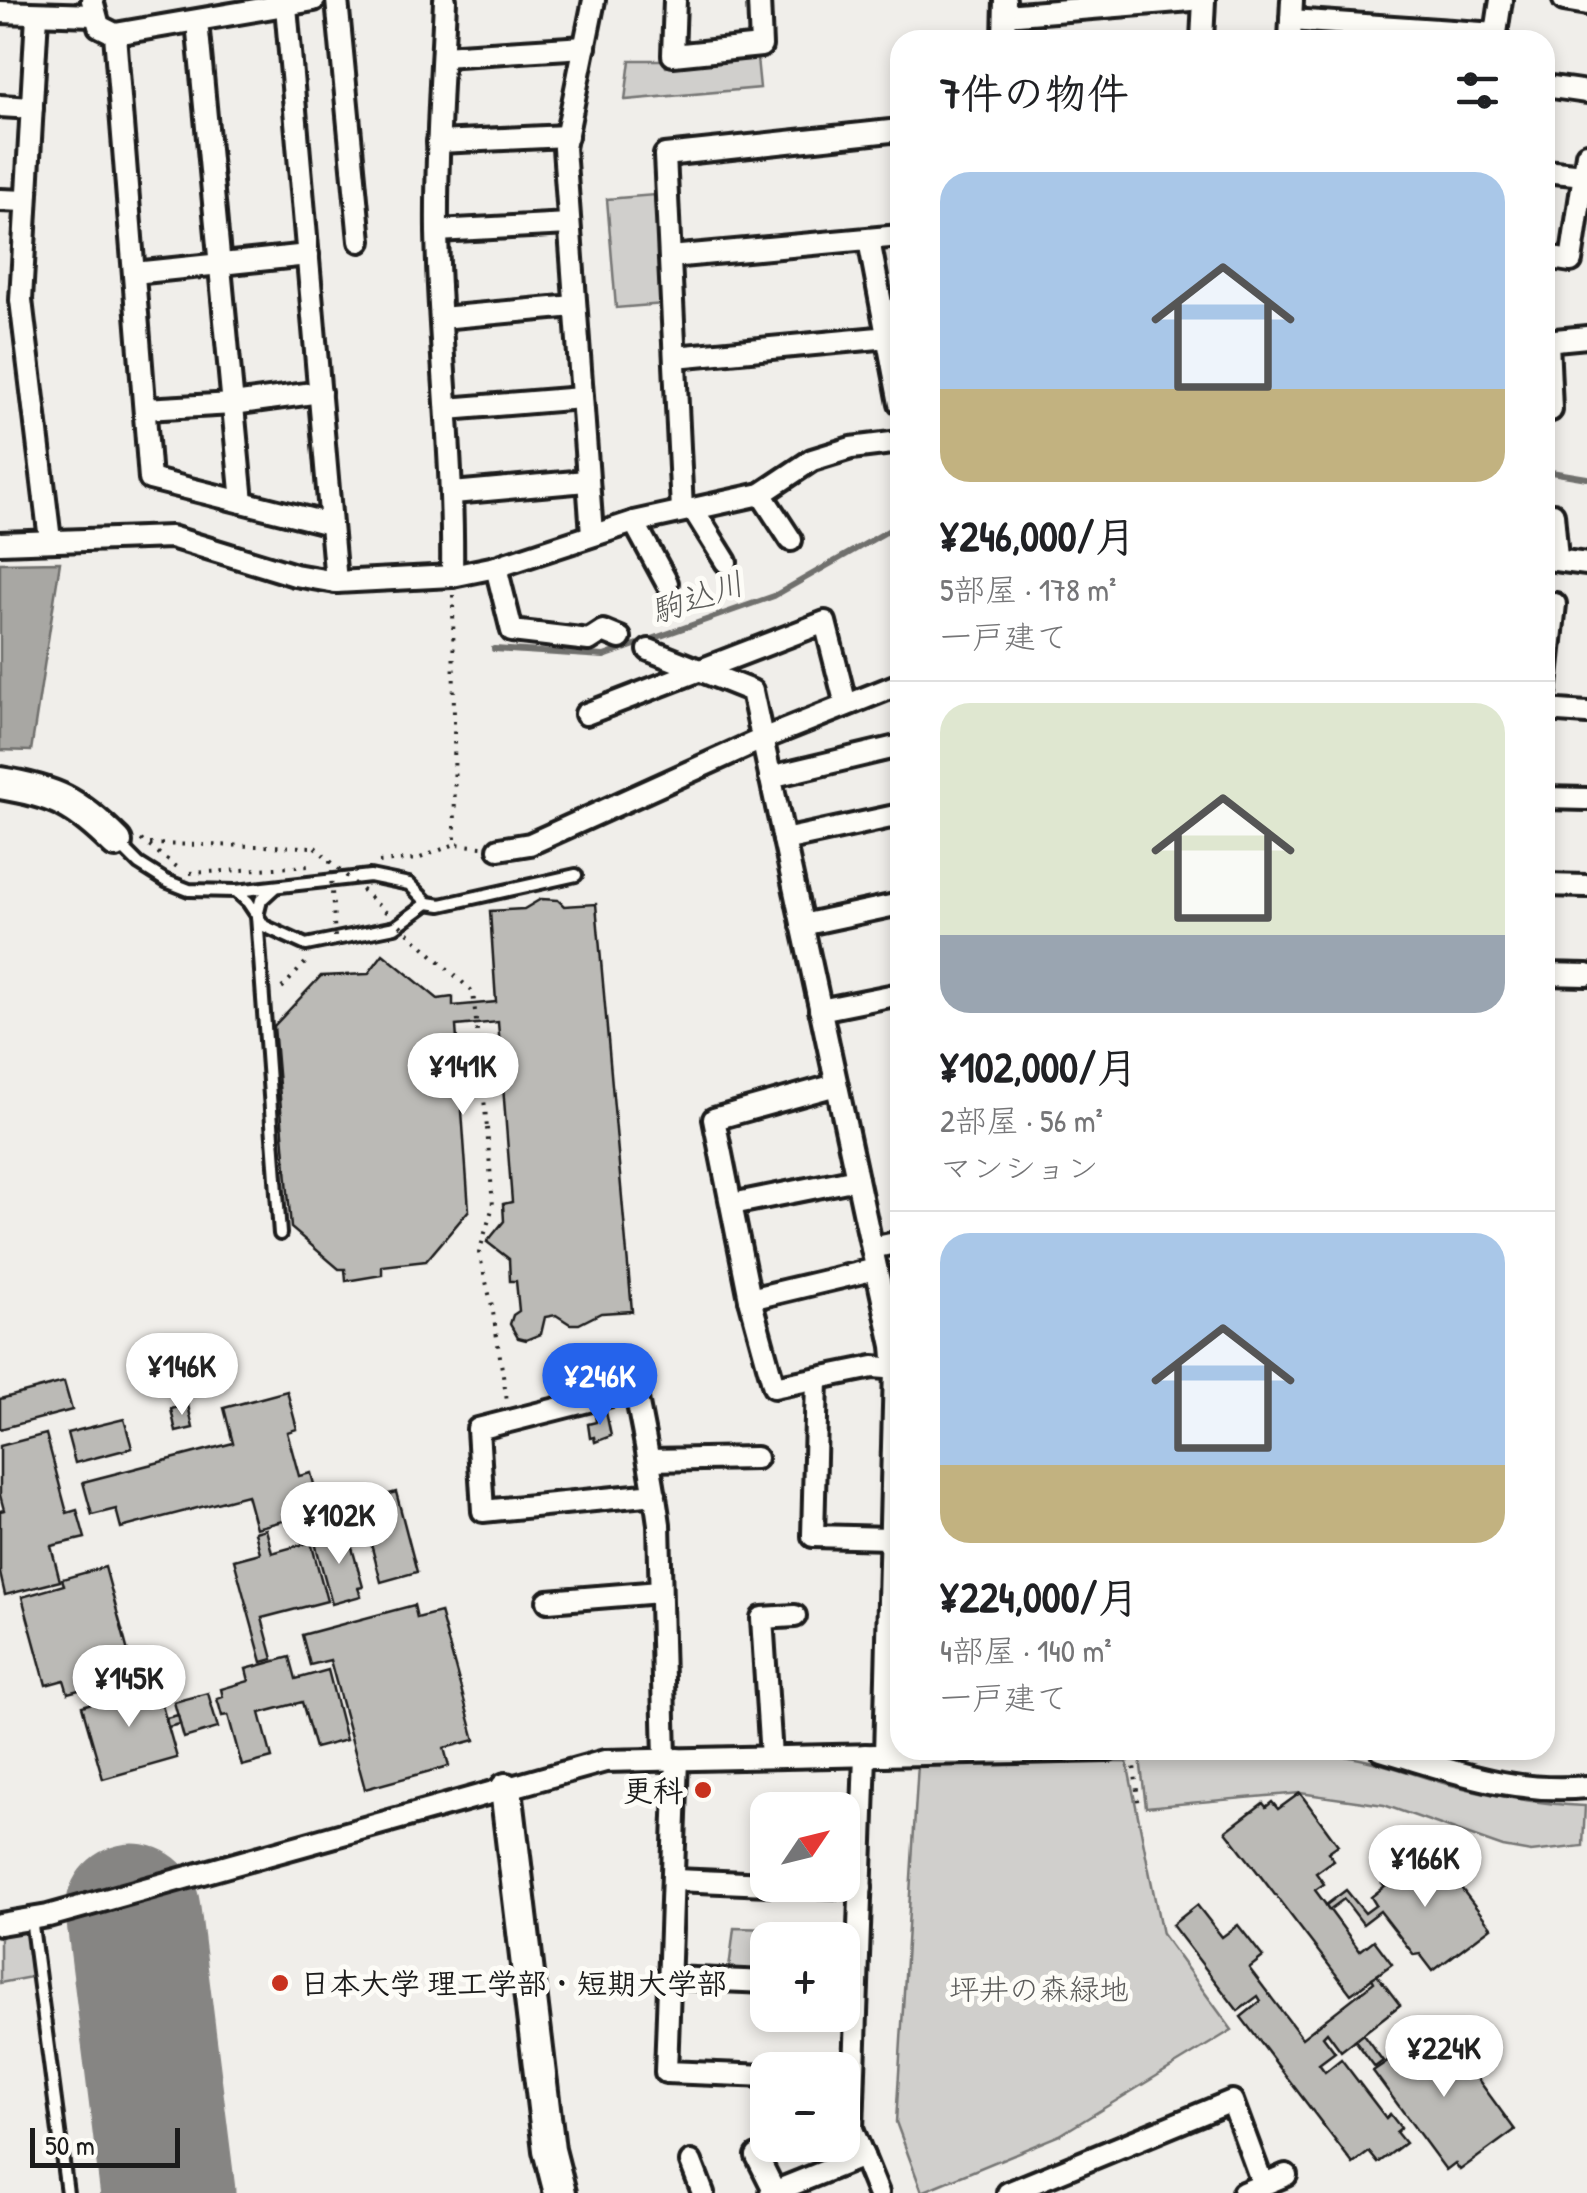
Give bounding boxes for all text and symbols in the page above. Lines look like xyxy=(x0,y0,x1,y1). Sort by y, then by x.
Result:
icon: filters xyxy=(1450,63,1505,118)
text: 7件の物件 xyxy=(940,64,1129,121)
icon: home xyxy=(1133,237,1313,417)
text: ¥246,000/月 xyxy=(940,507,1136,564)
water label: 駒込川 xyxy=(645,561,749,633)
text: 5部屋 · 178 m² xyxy=(940,568,1116,611)
text: 一戸建て xyxy=(940,615,1068,658)
icon: home xyxy=(1133,768,1313,948)
pin: ¥141K xyxy=(393,1033,533,1118)
text: ¥102,000/月 xyxy=(940,1038,1138,1095)
text: ¥141K xyxy=(430,1044,496,1087)
text: 2部屋 · 56 m² xyxy=(940,1099,1103,1142)
text: マンション xyxy=(940,1146,1099,1189)
icon: home xyxy=(1133,1298,1313,1478)
pin: ¥146K xyxy=(112,1333,252,1418)
pin: ¥246K xyxy=(530,1343,670,1428)
text: ¥146K xyxy=(148,1344,216,1387)
text: ¥246K xyxy=(564,1354,636,1397)
pin: ¥102K xyxy=(269,1482,409,1567)
text: ¥102K xyxy=(303,1493,375,1536)
text: ¥224,000/月 xyxy=(940,1568,1139,1625)
text: 4部屋 · 140 m² xyxy=(940,1629,1112,1672)
pin: ¥145K xyxy=(59,1645,199,1730)
text: ¥145K xyxy=(95,1656,163,1699)
text: 一戸建て xyxy=(940,1676,1068,1719)
place label: 更科 xyxy=(623,1770,683,1810)
marker: 更科 xyxy=(692,1779,714,1801)
north arrow xyxy=(750,1792,860,1902)
map controls xyxy=(750,1792,860,2162)
pin: ¥166K xyxy=(1355,1825,1495,1910)
text: ¥166K xyxy=(1391,1836,1459,1879)
button: + xyxy=(750,1922,860,2032)
place label: 日本大学 理工学部・短期大学部 xyxy=(300,1963,727,2003)
park label: 坪井の森緑地 xyxy=(949,1969,1129,2009)
marker: 日本大学 理工学部・短期大学部 xyxy=(269,1972,291,1994)
pin: ¥224K xyxy=(1374,2015,1514,2100)
text: ¥224K xyxy=(1407,2026,1481,2069)
button: − xyxy=(750,2052,860,2162)
scale bar xyxy=(30,2123,180,2168)
text: 50 m xyxy=(45,2126,95,2164)

